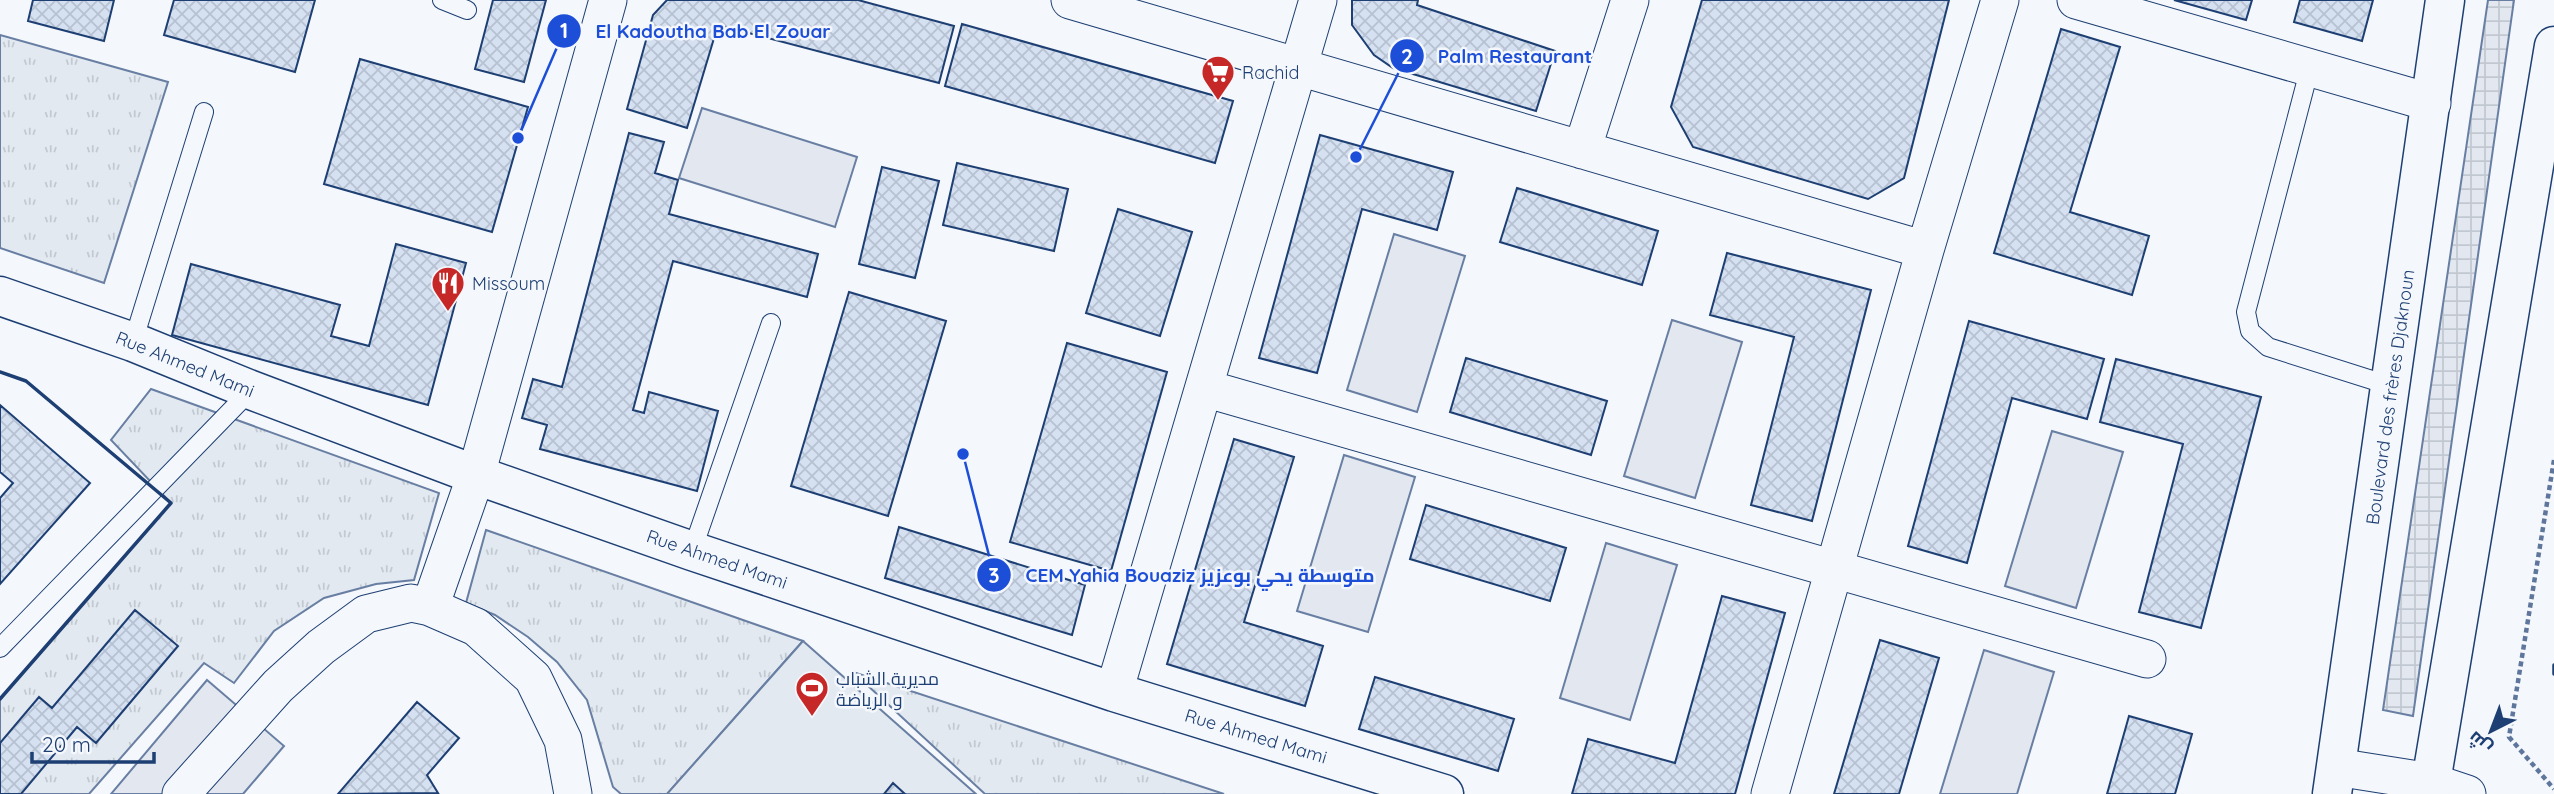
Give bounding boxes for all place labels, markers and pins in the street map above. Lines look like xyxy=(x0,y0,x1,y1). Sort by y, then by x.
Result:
callout: El Kadoutha Bab El Zouar xyxy=(546,11,844,51)
callout: Palm Restaurant xyxy=(1389,36,1606,76)
supermarket icon: Rachid xyxy=(1199,53,1237,102)
place label: Rachid xyxy=(1242,61,1299,84)
restaurant icon: Missoum xyxy=(429,264,467,313)
place label: Missoum xyxy=(472,272,545,295)
callout: CEM Yahia Bouaziz متوسطة يحي بوعزيز xyxy=(976,555,1388,595)
place label: مديرية الشباب و الرياضة xyxy=(836,667,939,711)
sports icon: مديرية الشباب و الرياضة xyxy=(793,669,831,718)

